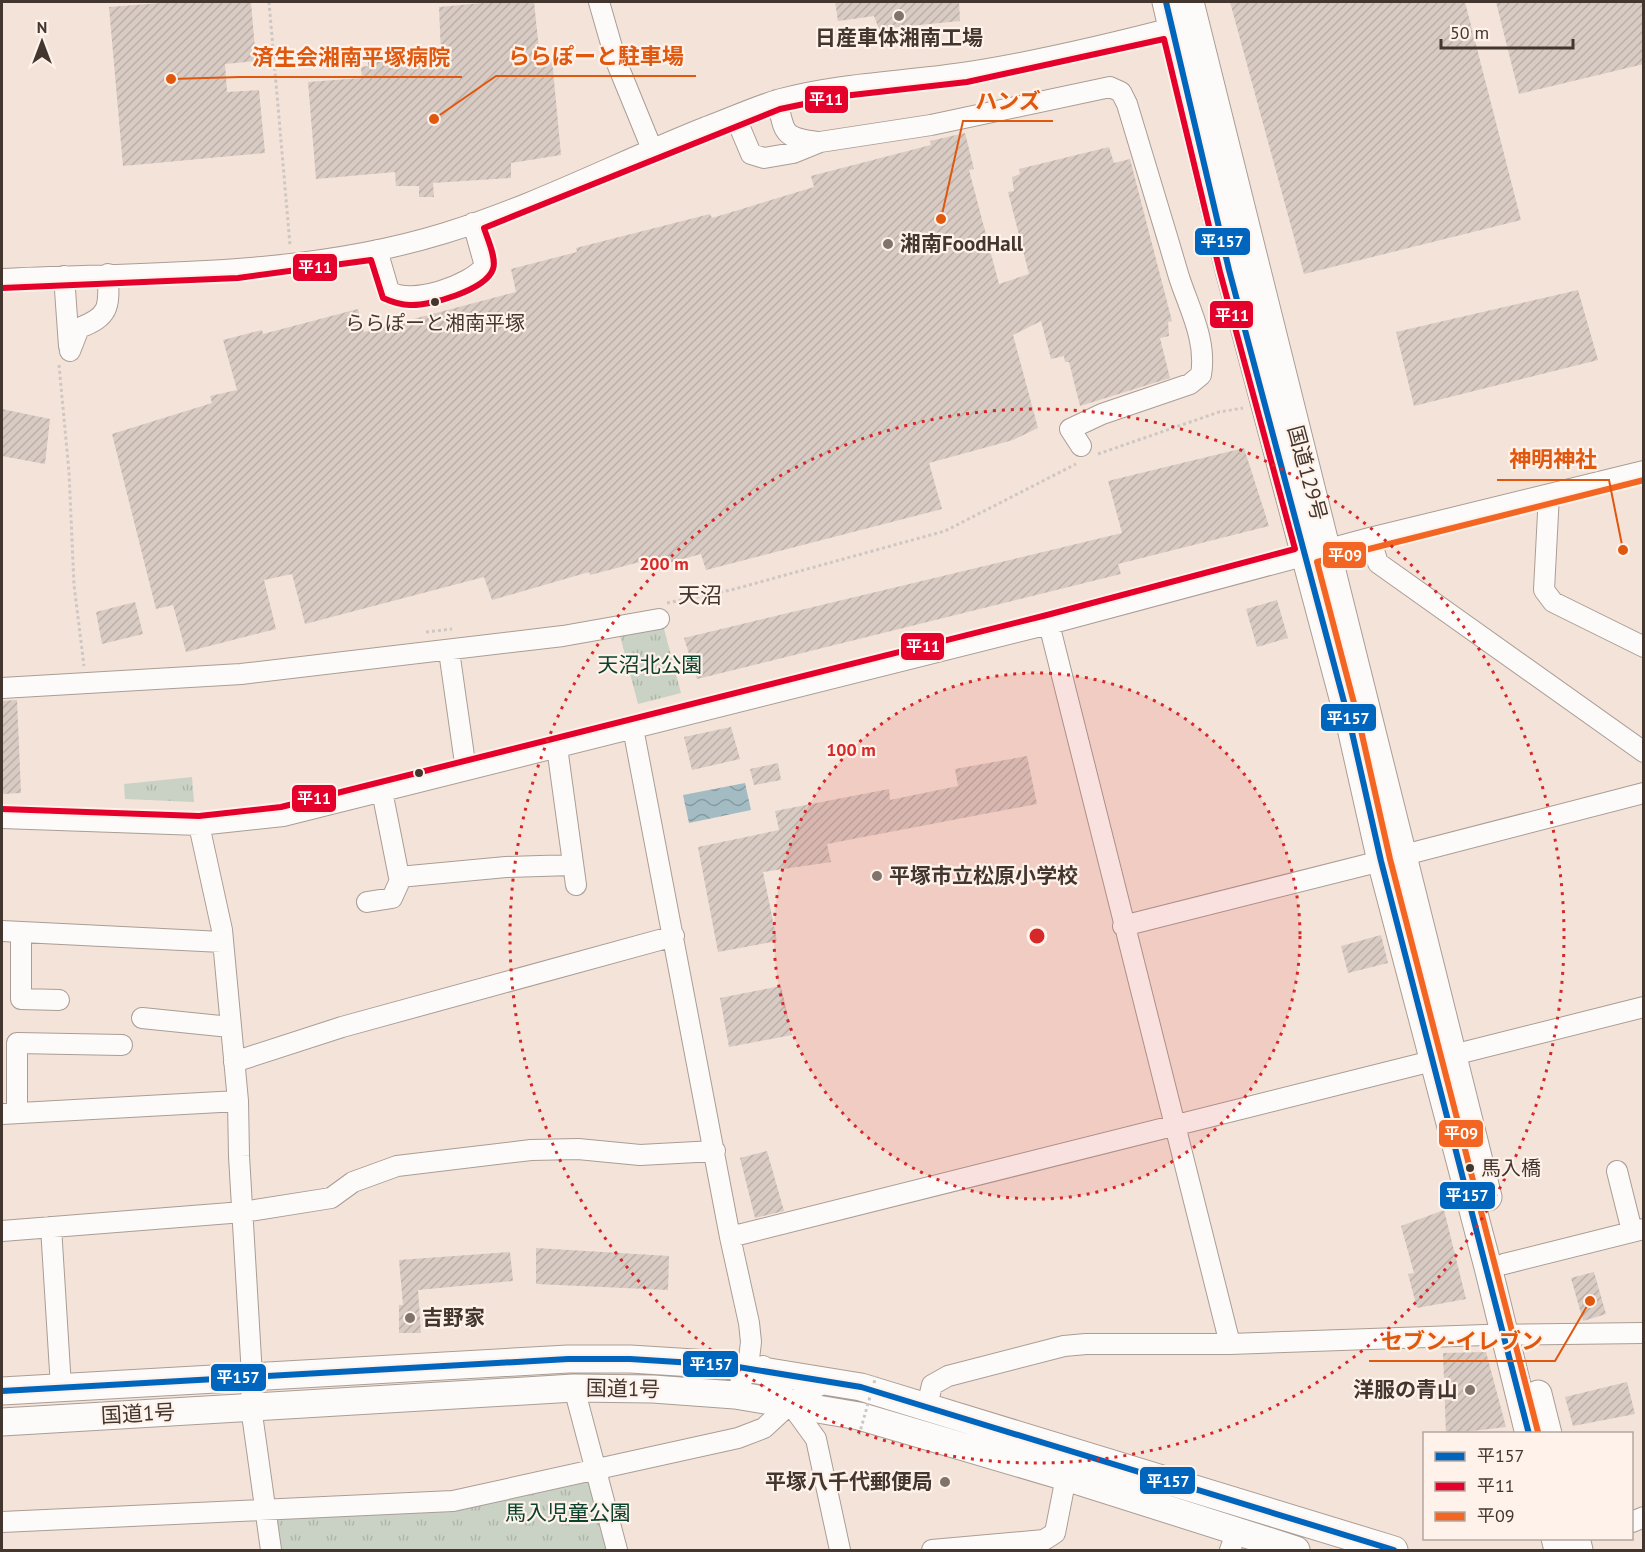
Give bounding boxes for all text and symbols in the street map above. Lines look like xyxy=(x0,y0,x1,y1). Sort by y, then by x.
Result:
marker: 日産車体湘南工場 xyxy=(892,9,906,23)
north arrow xyxy=(12,12,72,72)
scale bar xyxy=(1441,12,1573,50)
text: N xyxy=(37,17,47,37)
text: 50 m xyxy=(1450,21,1489,44)
place label: 日産車体湘南工場 xyxy=(815,24,983,51)
callout: ららぽーと駐車場 xyxy=(496,36,696,76)
callout: 済生会湘南平塚病院 xyxy=(240,37,462,77)
text: ららぽーと駐車場 xyxy=(508,42,684,70)
text: 済生会湘南平塚病院 xyxy=(252,43,450,71)
callout: ハンズ xyxy=(963,81,1053,121)
line badge: 平11 xyxy=(804,85,849,114)
text: ハンズ xyxy=(975,87,1041,115)
text: 平11 xyxy=(809,89,843,109)
line badge: 平157 xyxy=(1194,227,1251,256)
place label: 湘南FoodHall xyxy=(900,230,1024,257)
text: 平157 xyxy=(1200,231,1244,251)
marker: 湘南FoodHall xyxy=(881,237,895,251)
line badge: 平11 xyxy=(292,253,338,282)
text: 平11 xyxy=(298,257,332,277)
marker: ららぽーと湘南平塚 xyxy=(429,296,441,308)
line badge: 平11 xyxy=(1209,300,1254,329)
text: 平11 xyxy=(1215,305,1249,325)
place label: ららぽーと湘南平塚 xyxy=(345,310,525,336)
street label: 国道129号 xyxy=(1282,422,1333,523)
callout: 神明神社 xyxy=(1497,440,1609,480)
text: 神明神社 xyxy=(1509,445,1597,473)
line badge: 平09 xyxy=(1322,541,1367,569)
text: 平09 xyxy=(1328,545,1362,565)
text: 200 m xyxy=(639,552,689,575)
district label: 天沼 xyxy=(678,581,722,609)
line badge: 平11 xyxy=(900,632,945,661)
text: 平11 xyxy=(906,636,940,656)
park label: 天沼北公園 xyxy=(598,651,703,678)
line badge: 平157 xyxy=(1320,703,1377,732)
text: 平157 xyxy=(1326,708,1370,728)
text: 100 m xyxy=(826,738,876,761)
unlabelled marker xyxy=(413,767,425,779)
line badge: 平11 xyxy=(291,784,337,813)
text: 平11 xyxy=(297,788,331,808)
place label: 平塚市立松原小学校 xyxy=(889,862,1078,889)
marker: 平塚市立松原小学校 xyxy=(870,869,884,883)
centre of rings xyxy=(1027,926,1047,946)
line badge: 平09 xyxy=(1438,1119,1484,1148)
text: 平09 xyxy=(1444,1123,1478,1143)
place label: 馬入橋 xyxy=(1481,1155,1541,1181)
marker: 馬入橋 xyxy=(1464,1162,1476,1174)
line badge: 平157 xyxy=(1439,1181,1496,1210)
text: 平157 xyxy=(1445,1185,1489,1205)
place label: 吉野家 xyxy=(422,1304,485,1331)
marker: 吉野家 xyxy=(403,1311,417,1325)
callout: セブン-イレブン xyxy=(1369,1321,1555,1361)
text: セブン-イレブン xyxy=(1381,1327,1543,1355)
line badge: 平157 xyxy=(682,1350,739,1378)
text: 平157 xyxy=(689,1354,733,1374)
line badge: 平157 xyxy=(210,1363,267,1392)
text: 平157 xyxy=(216,1367,260,1387)
street label: 国道1号 xyxy=(586,1374,660,1403)
place label: 洋服の青山 xyxy=(1353,1376,1458,1403)
marker: 洋服の青山 xyxy=(1463,1383,1477,1397)
street label: 国道1号 xyxy=(100,1398,176,1429)
legend xyxy=(1423,1432,1633,1540)
text: 平157 xyxy=(1477,1444,1524,1467)
line badge: 平157 xyxy=(1139,1466,1196,1495)
place label: 平塚八千代郵便局 xyxy=(765,1468,933,1495)
text: 平157 xyxy=(1146,1471,1190,1491)
text: 平11 xyxy=(1477,1474,1515,1497)
marker: 平塚八千代郵便局 xyxy=(938,1475,952,1489)
park label: 馬入児童公園 xyxy=(505,1499,631,1526)
text: 平09 xyxy=(1477,1504,1515,1527)

